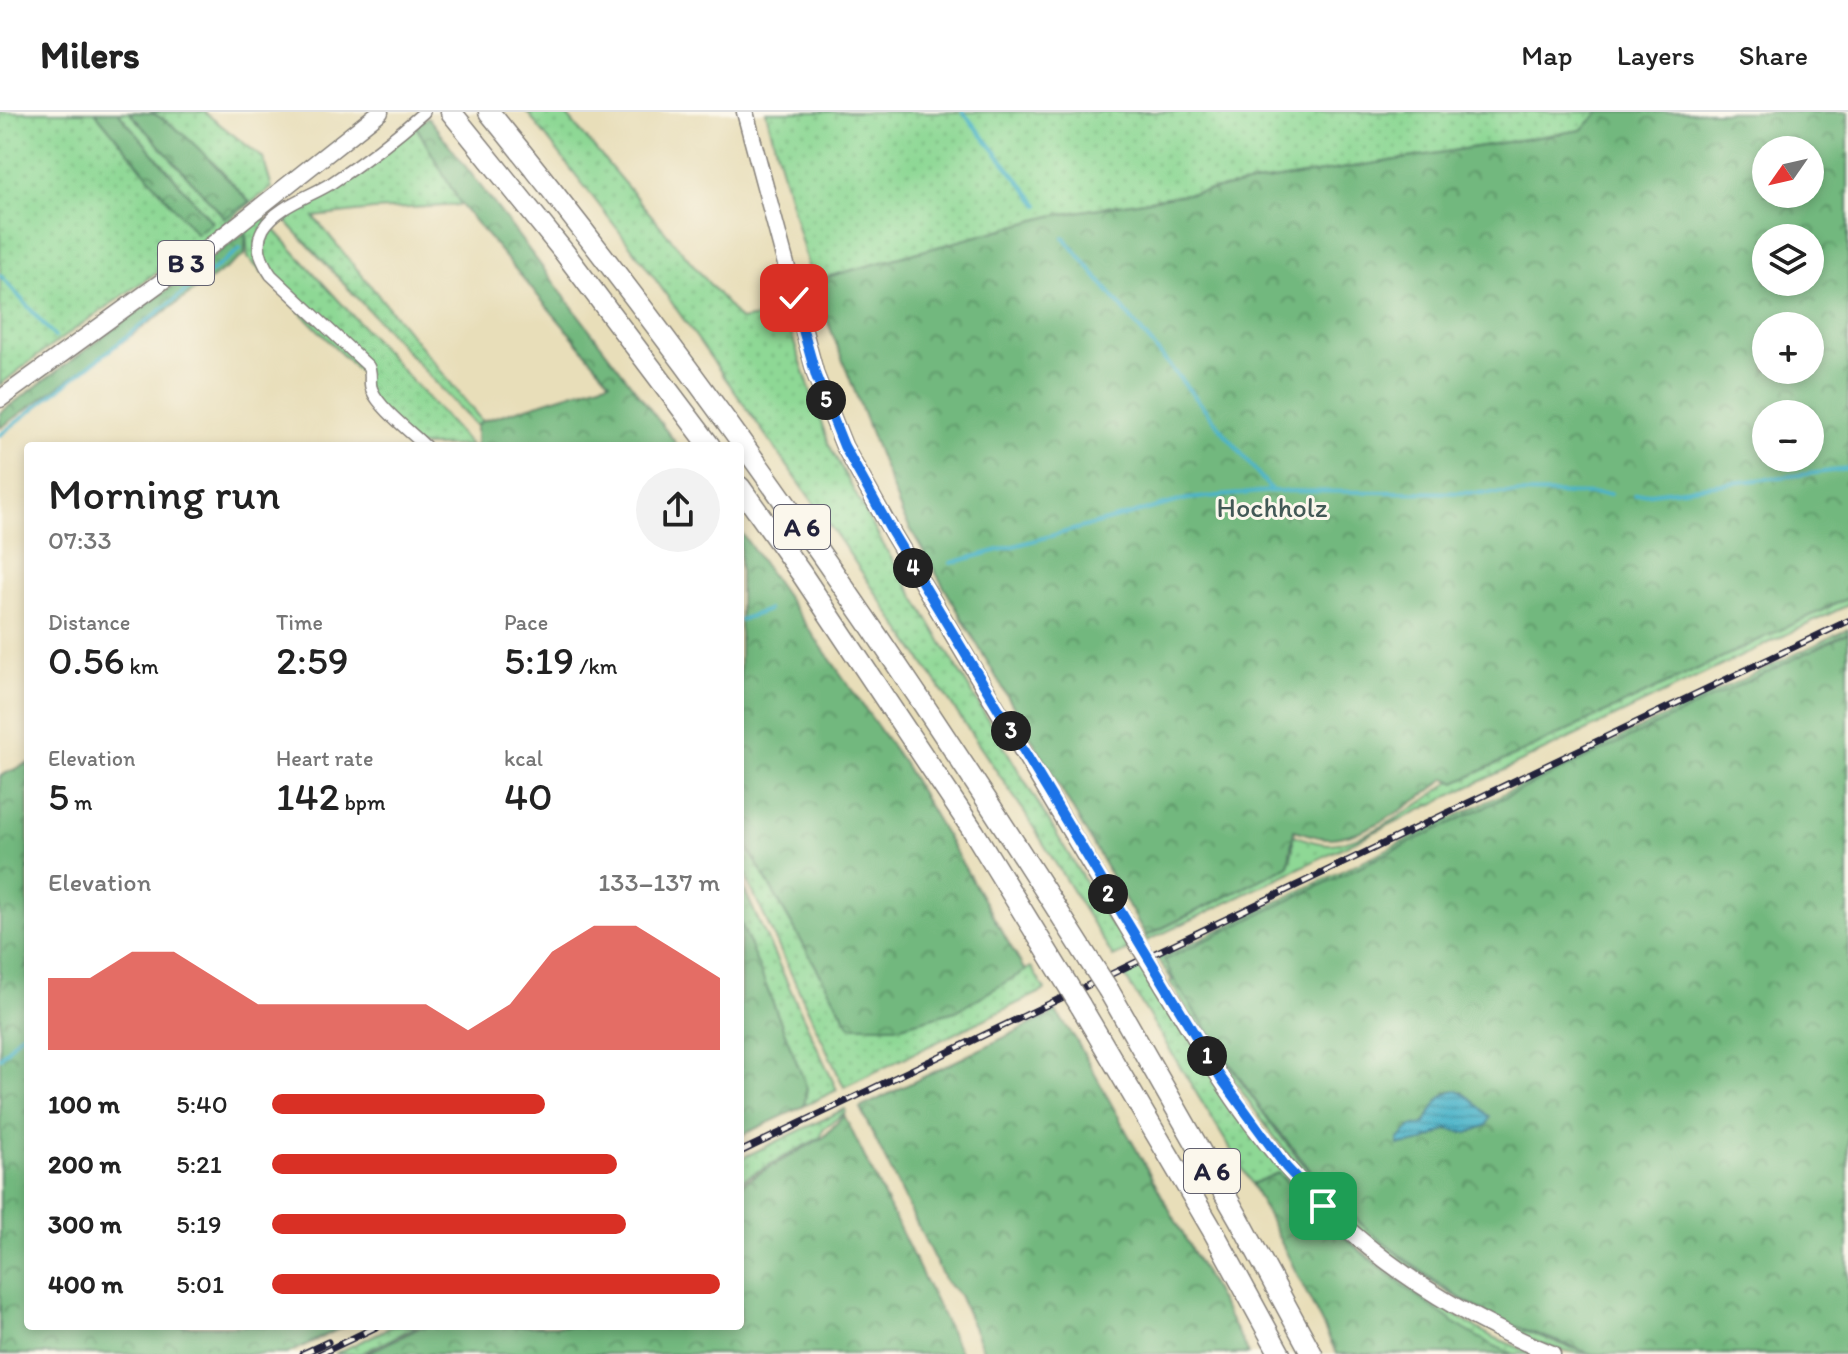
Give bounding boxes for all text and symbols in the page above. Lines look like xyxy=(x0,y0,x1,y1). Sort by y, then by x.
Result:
text: Milers xyxy=(40,32,140,78)
text: Map xyxy=(1521,38,1573,72)
text: Layers xyxy=(1617,38,1695,72)
text: Share xyxy=(1739,38,1808,72)
north arrow xyxy=(1752,136,1824,208)
map controls xyxy=(1752,136,1824,472)
button: layers xyxy=(1752,224,1824,296)
road number: B 3 xyxy=(158,241,214,285)
pin xyxy=(760,264,828,332)
icon: check xyxy=(772,276,816,320)
button: + xyxy=(1752,312,1824,384)
pin: 5 xyxy=(806,380,846,420)
text: 5 xyxy=(820,386,832,413)
button: − xyxy=(1752,400,1824,472)
text: Morning run xyxy=(48,467,281,520)
button: share xyxy=(636,468,720,552)
park label: Hochholz xyxy=(1217,490,1328,524)
road number: A 6 xyxy=(774,505,830,549)
text: 07:33 xyxy=(48,524,112,556)
pin: 4 xyxy=(893,548,933,588)
text: 4 xyxy=(906,554,920,581)
text: Distance xyxy=(48,609,130,636)
text: Time xyxy=(276,609,323,636)
text: Pace xyxy=(504,609,548,636)
text: 0.56 xyxy=(48,636,125,684)
text: 2:59 xyxy=(276,636,349,684)
text: 5:19 xyxy=(504,636,574,684)
text: km xyxy=(125,653,159,680)
text: /km xyxy=(574,653,618,680)
pin: 3 xyxy=(991,711,1031,751)
text: 3 xyxy=(1005,717,1017,744)
text: Elevation xyxy=(48,745,135,772)
text: Heart rate xyxy=(276,745,373,772)
text: kcal xyxy=(504,745,543,772)
text: 5 xyxy=(48,772,69,820)
text: 142 xyxy=(276,772,340,820)
text: 40 xyxy=(504,772,553,820)
text: m xyxy=(69,789,92,816)
text: bpm xyxy=(340,789,385,816)
text: Elevation xyxy=(48,866,151,898)
text: 133–137 m xyxy=(598,866,720,898)
pin: 2 xyxy=(1088,874,1128,914)
text: 2 xyxy=(1102,880,1114,907)
pin: 1 xyxy=(1187,1036,1227,1076)
text: 1 xyxy=(1202,1042,1212,1069)
text: 100 m xyxy=(48,1088,120,1120)
text: 5:40 xyxy=(176,1088,228,1120)
text: 200 m xyxy=(48,1148,121,1180)
text: 5:21 xyxy=(176,1148,222,1180)
road number: A 6 xyxy=(1184,1149,1240,1193)
pin xyxy=(1289,1172,1357,1240)
icon: arrive xyxy=(1301,1184,1345,1228)
text: 300 m xyxy=(48,1208,122,1240)
text: 5:19 xyxy=(176,1208,222,1240)
text: 400 m xyxy=(48,1268,123,1300)
text: 5:01 xyxy=(176,1268,224,1300)

